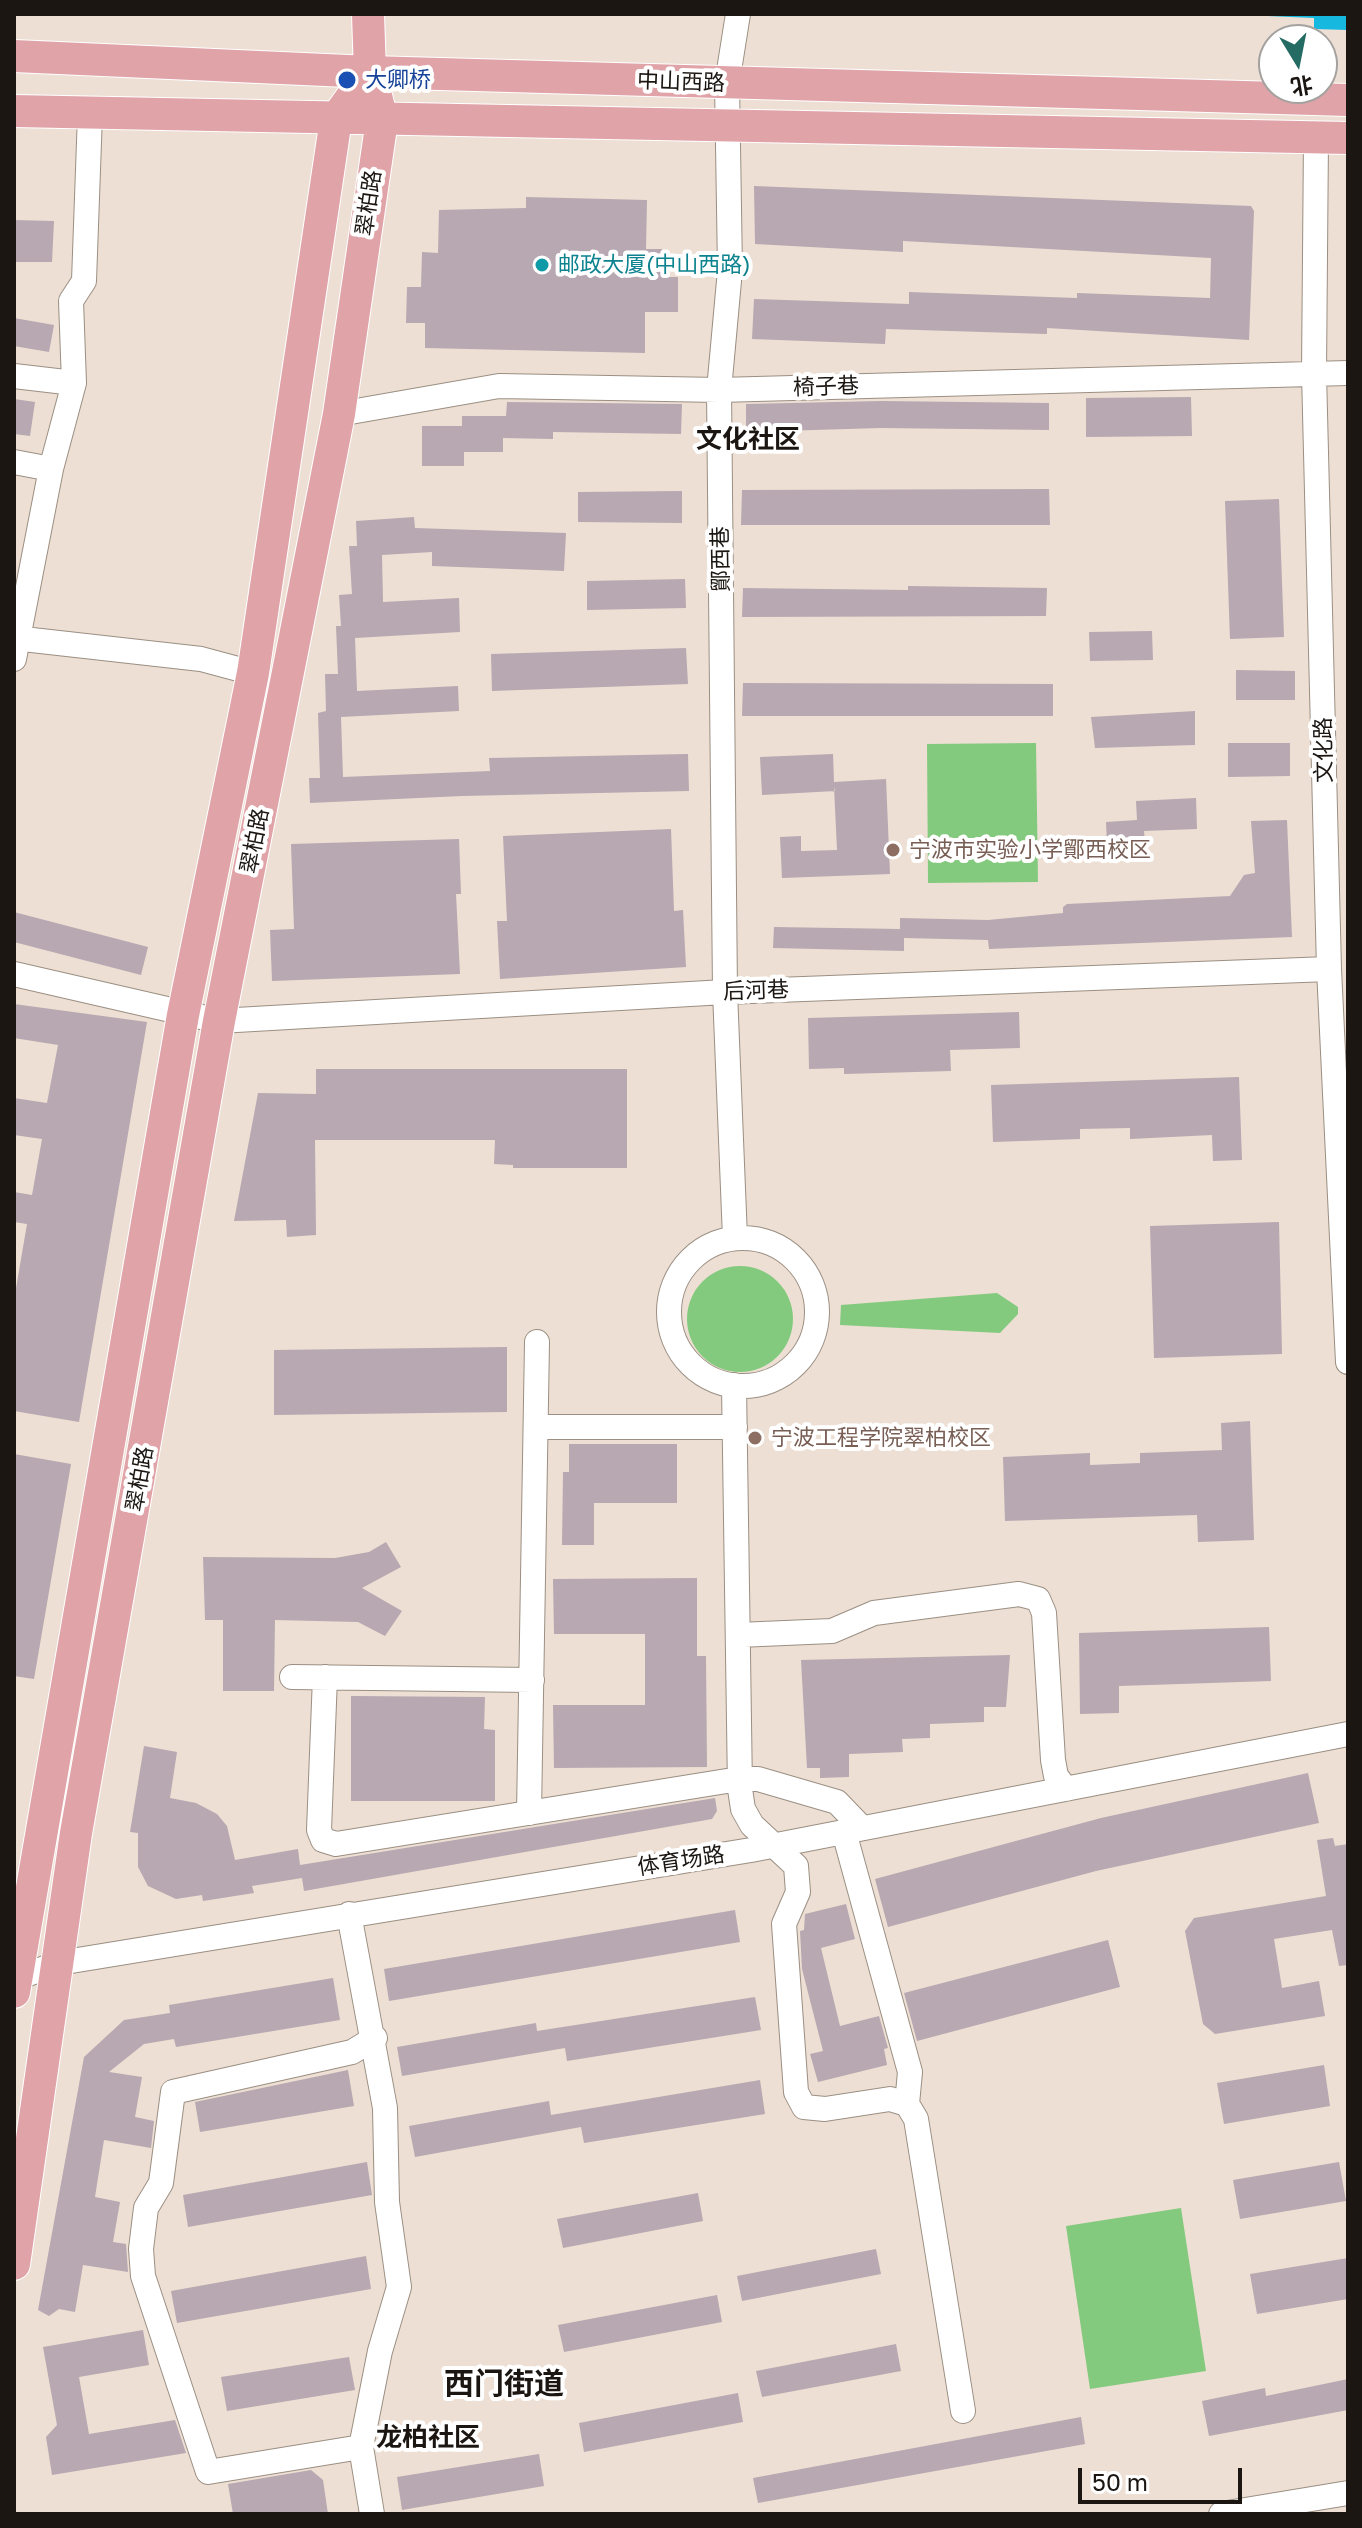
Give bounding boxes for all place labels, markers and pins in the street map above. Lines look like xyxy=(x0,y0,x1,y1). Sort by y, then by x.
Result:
place label: 大卿桥 xyxy=(365,67,431,93)
marker: 大卿桥 xyxy=(336,69,358,91)
place label: 邮政大厦(中山西路) xyxy=(558,252,751,278)
marker: 邮政大厦(中山西路) xyxy=(533,256,551,274)
place label: 宁波市实验小学鄮西校区 xyxy=(909,837,1151,863)
marker: 宁波市实验小学鄮西校区 xyxy=(884,841,902,859)
place label: 宁波工程学院翠柏校区 xyxy=(771,1425,991,1451)
marker: 宁波工程学院翠柏校区 xyxy=(746,1429,764,1447)

